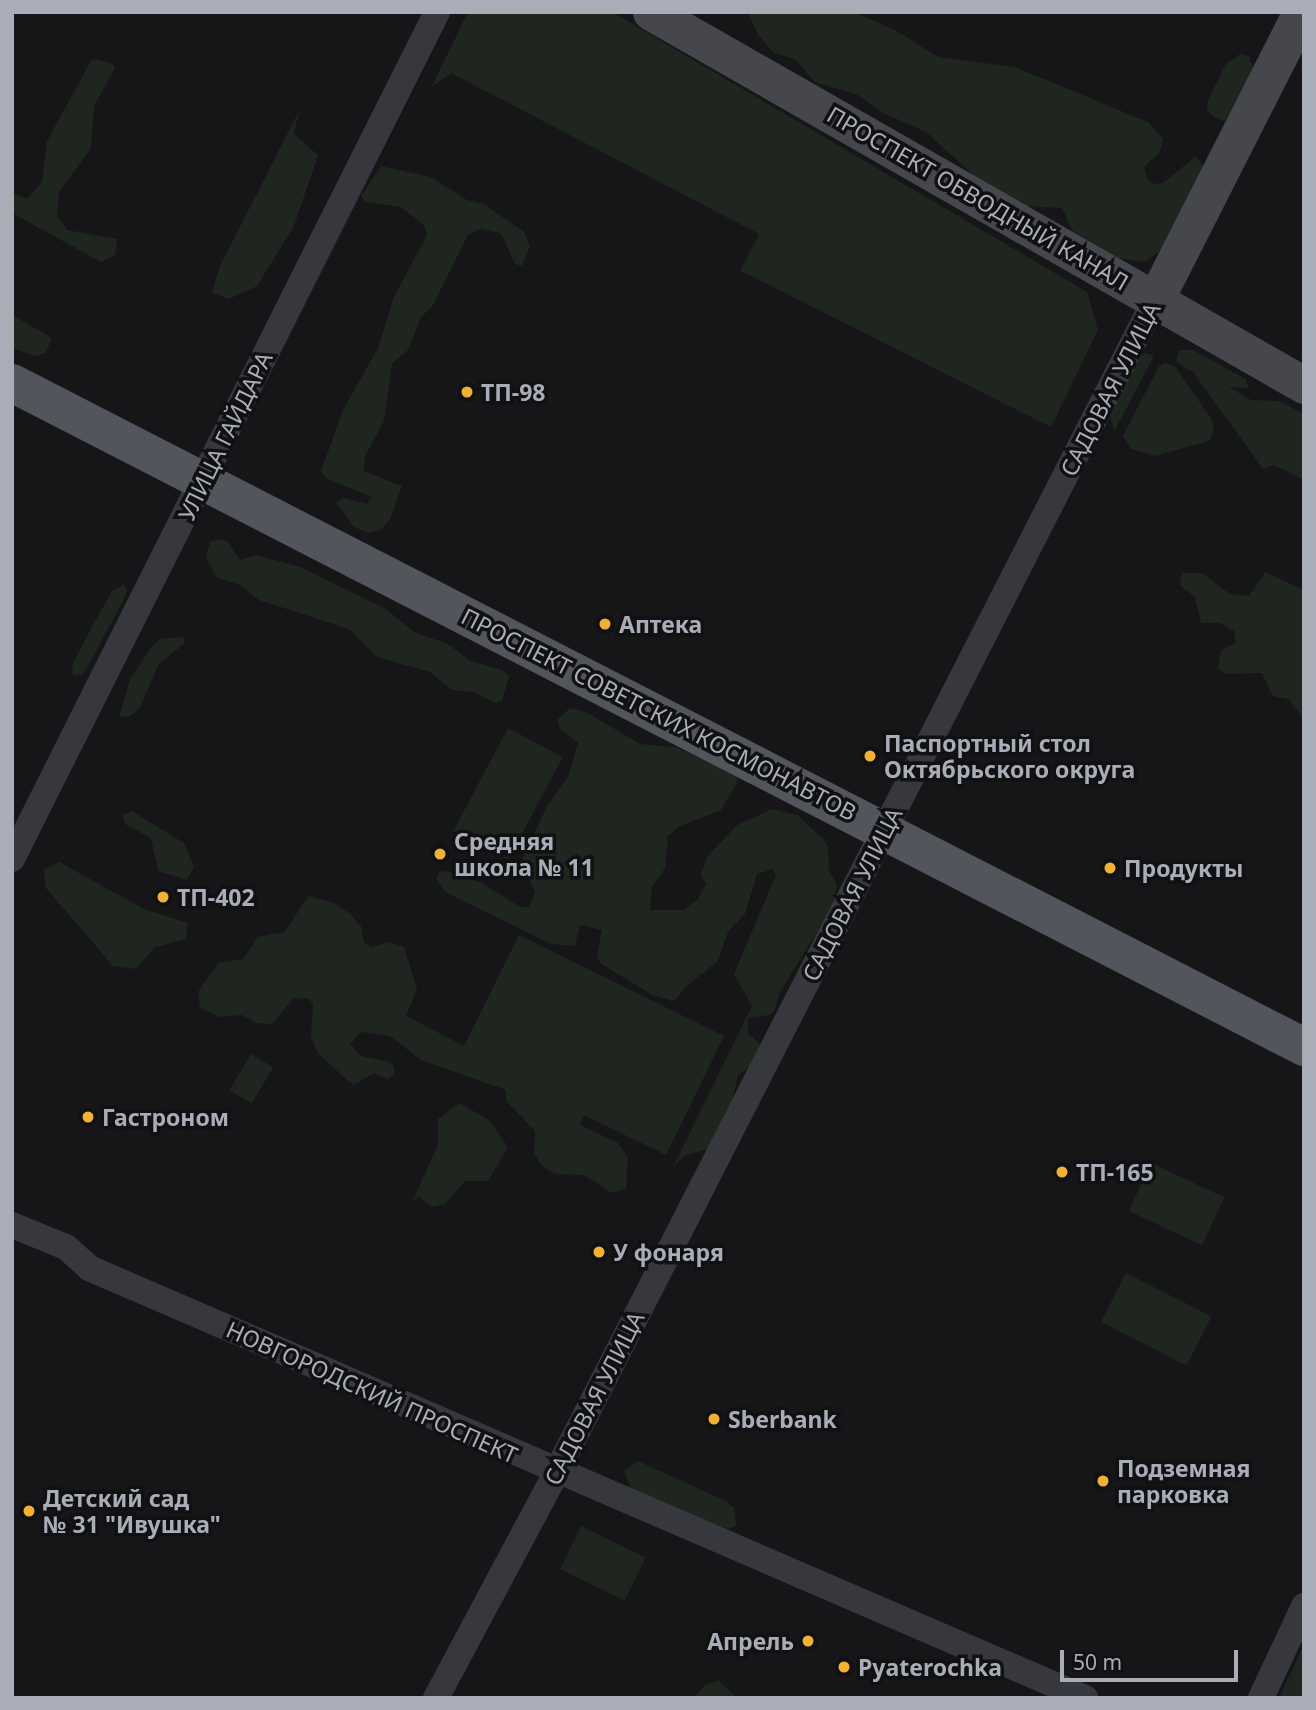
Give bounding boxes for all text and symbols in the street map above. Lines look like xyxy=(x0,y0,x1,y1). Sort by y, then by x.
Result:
street label: ПРОСПЕКТ ОБВОДНЫЙ КАНАЛ xyxy=(822,100,1134,296)
street label: САДОВАЯ УЛИЦА xyxy=(1054,298,1166,480)
street label: УЛИЦА ГАЙДАРА xyxy=(172,347,278,525)
place label: ТП-98 xyxy=(481,378,545,406)
marker: ТП-98 xyxy=(459,384,475,400)
street label: ПРОСПЕКТ СОВЕТСКИХ КОСМОНАВТОВ xyxy=(457,602,861,826)
place label: Аптека xyxy=(619,610,702,638)
marker: Аптека xyxy=(597,616,613,632)
place label: Паспортный стол Октябрьского округа xyxy=(884,729,1135,783)
marker: Паспортный стол Октябрьского округа xyxy=(862,748,878,764)
street label: САДОВАЯ УЛИЦА xyxy=(796,803,908,985)
place label: Средняя школа № 11 xyxy=(454,827,594,881)
marker: Средняя школа № 11 xyxy=(432,846,448,862)
place label: Продукты xyxy=(1124,854,1243,882)
marker: Продукты xyxy=(1102,860,1118,876)
place label: ТП-402 xyxy=(177,883,255,911)
marker: ТП-402 xyxy=(155,889,171,905)
place label: Гастроном xyxy=(102,1103,229,1131)
marker: Гастроном xyxy=(80,1109,96,1125)
place label: ТП-165 xyxy=(1076,1158,1154,1186)
marker: ТП-165 xyxy=(1054,1164,1070,1180)
place label: У фонаря xyxy=(613,1238,724,1266)
marker: У фонаря xyxy=(591,1244,607,1260)
street label: САДОВАЯ УЛИЦА xyxy=(538,1307,650,1489)
street label: НОВГОРОДСКИЙ ПРОСПЕКТ xyxy=(222,1315,522,1469)
place label: Sberbank xyxy=(728,1405,837,1433)
marker: Sberbank xyxy=(706,1411,722,1427)
place label: Подземная парковка xyxy=(1117,1454,1250,1508)
marker: Подземная парковка xyxy=(1095,1473,1111,1489)
place label: Детский сад № 31 "Ивушка" xyxy=(43,1484,221,1538)
marker: Детский сад № 31 "Ивушка" xyxy=(21,1503,37,1519)
place label: Апрель xyxy=(707,1627,794,1655)
marker: Апрель xyxy=(800,1633,816,1649)
scale bar xyxy=(1064,1636,1242,1680)
text: 50 m xyxy=(1073,1648,1122,1676)
place label: Pyaterochka xyxy=(858,1653,1002,1681)
marker: Pyaterochka xyxy=(836,1659,852,1675)

